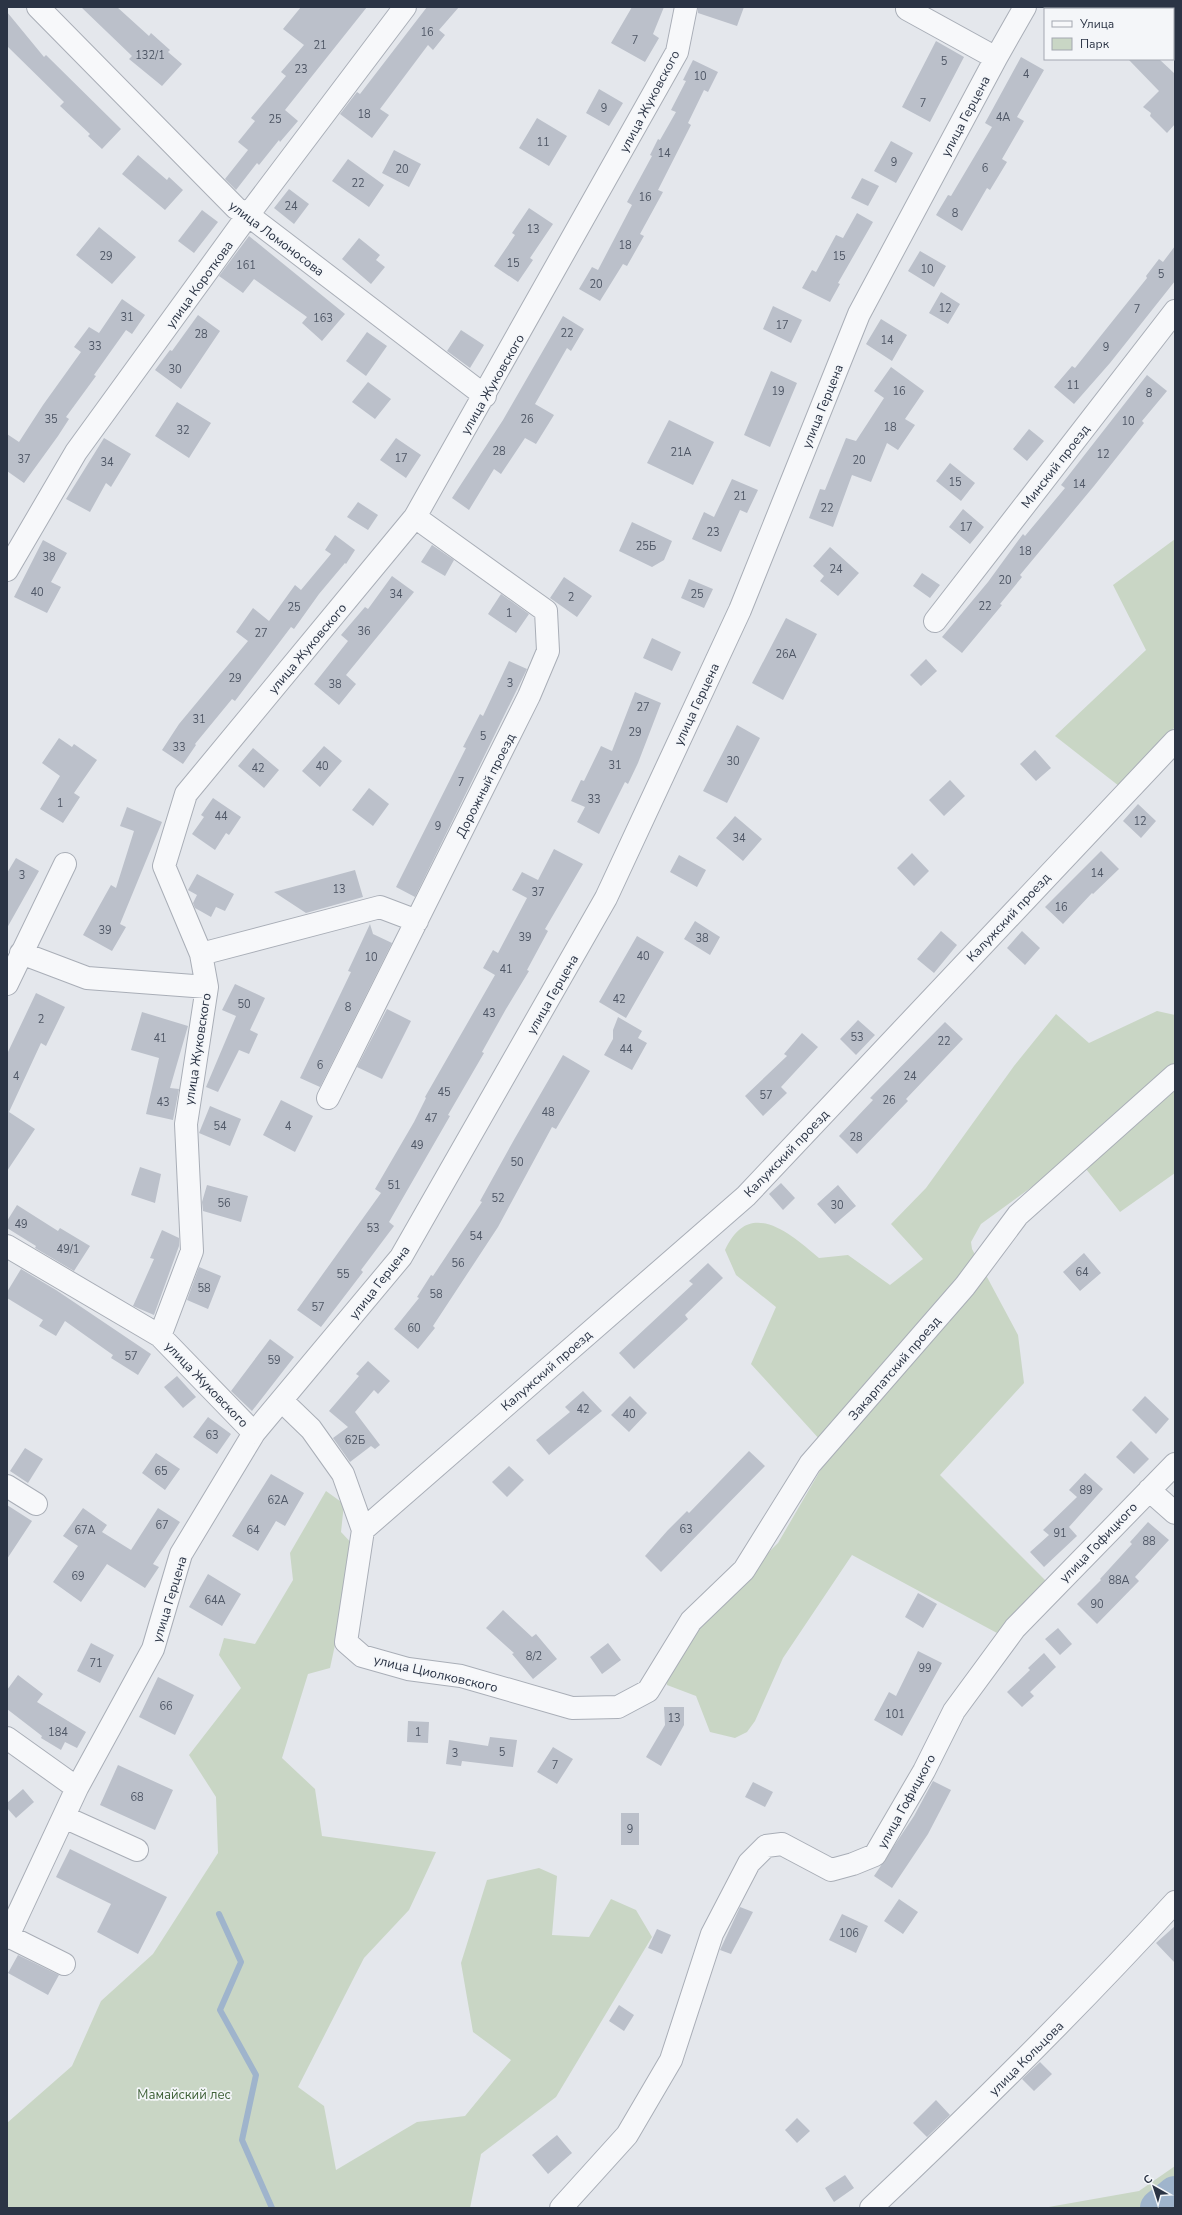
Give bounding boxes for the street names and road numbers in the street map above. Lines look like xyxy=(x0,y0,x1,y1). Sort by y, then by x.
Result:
street label: улица Жуковского xyxy=(615,47,684,156)
street label: улица Герцена xyxy=(937,73,995,160)
street label: улица Ломоносова xyxy=(225,197,328,281)
street label: улица Короткова xyxy=(162,237,238,332)
street label: улица Жуковского xyxy=(457,331,529,438)
street label: улица Герцена xyxy=(798,362,848,451)
street label: Минский проезд xyxy=(1017,421,1094,512)
street label: улица Жуковского xyxy=(264,599,351,698)
street label: улица Герцена xyxy=(670,660,724,749)
street label: Дорожный проезд xyxy=(452,730,520,841)
street label: Калужский проезд xyxy=(963,869,1055,966)
street label: улица Герцена xyxy=(523,951,583,1038)
street label: улица Жуковского xyxy=(180,992,216,1107)
street label: Калужский проезд xyxy=(740,1106,833,1201)
street label: улица Герцена xyxy=(345,1242,414,1323)
street label: Закарпатский проезд xyxy=(844,1312,945,1425)
street label: Калужский проезд xyxy=(497,1326,596,1415)
street label: улица Жуковского xyxy=(160,1338,252,1432)
street label: улица Гофицкого xyxy=(1056,1499,1142,1587)
street label: улица Герцена xyxy=(148,1554,192,1645)
street label: улица Циолковского xyxy=(372,1651,500,1697)
street label: улица Гофицкого xyxy=(873,1751,940,1852)
street label: улица Кольцова xyxy=(985,2017,1068,2100)

